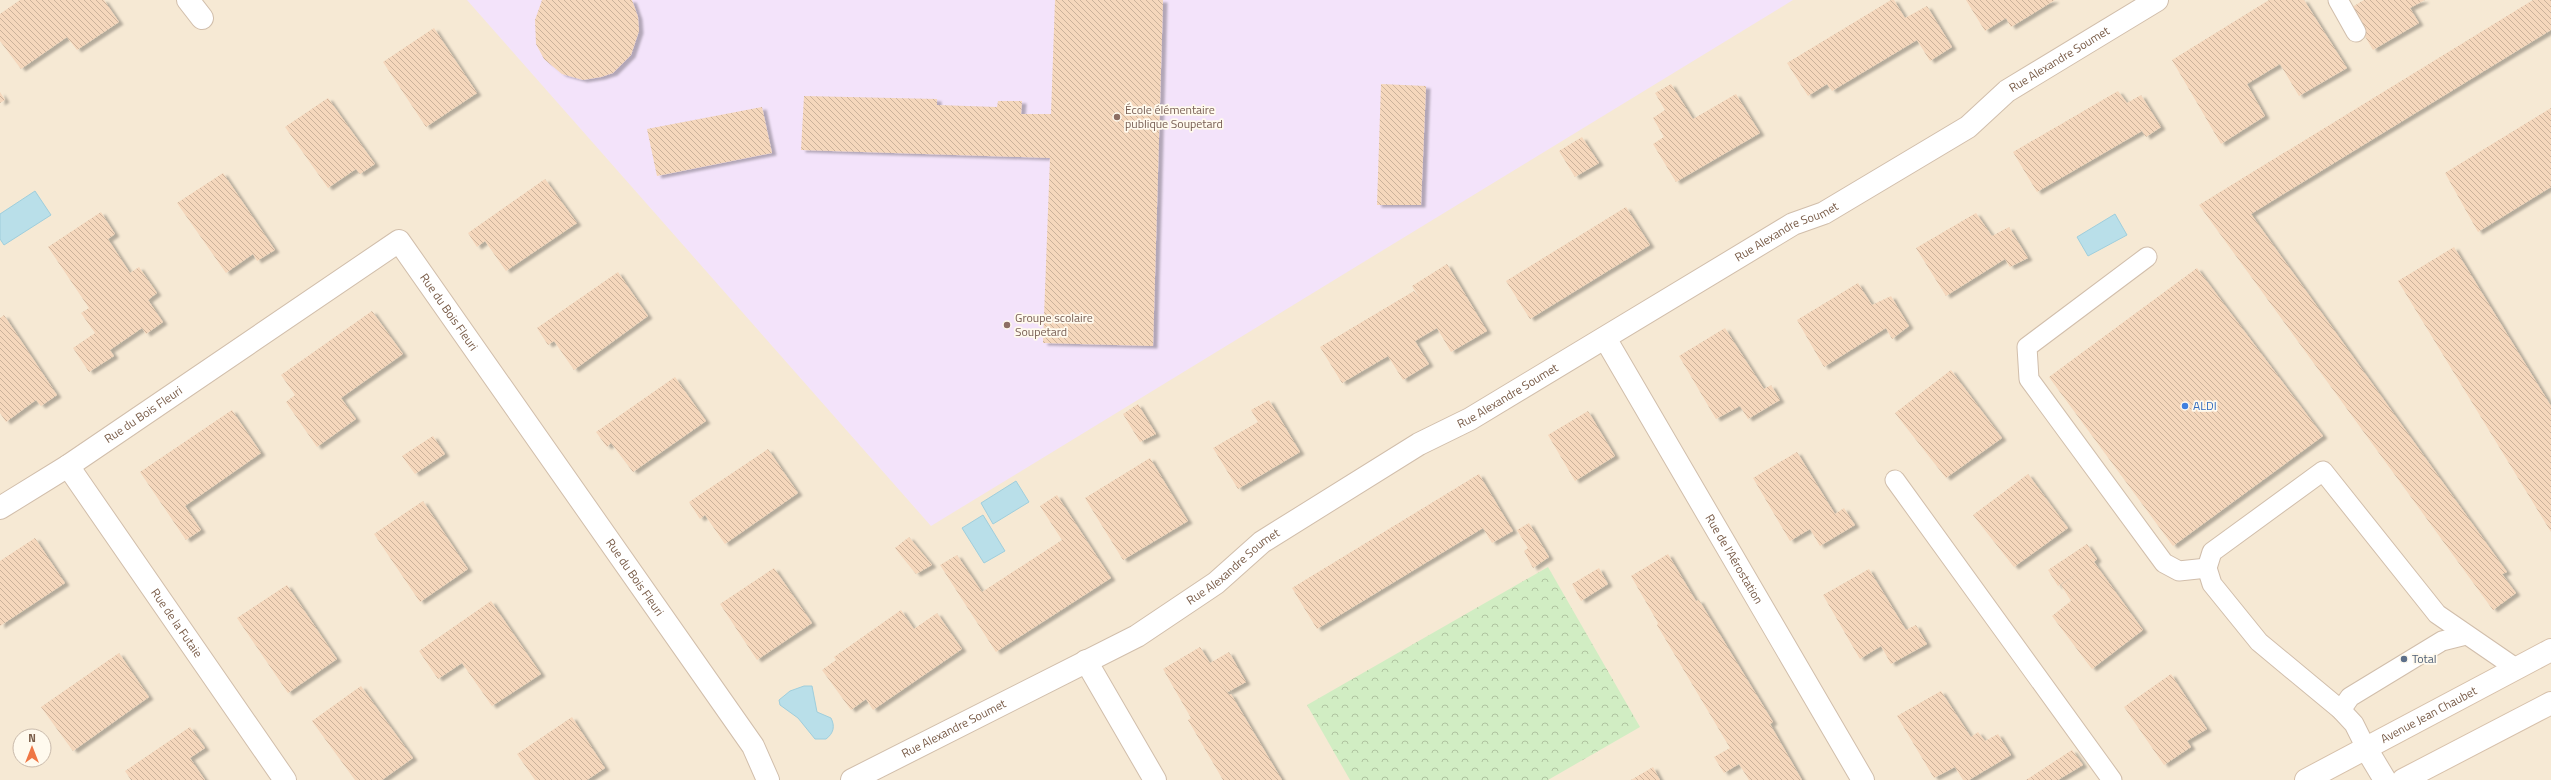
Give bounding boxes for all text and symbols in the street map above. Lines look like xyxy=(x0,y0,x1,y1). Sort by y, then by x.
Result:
street label: Rue Alexandre Soumet xyxy=(2005,21,2114,97)
place label: École élémentaire publique Soupetard xyxy=(1125,100,1223,133)
marker: École élémentaire publique Soupetard xyxy=(1112,112,1122,122)
street label: Rue Alexandre Soumet xyxy=(1731,196,1842,266)
street label: Rue du Bois Fleuri xyxy=(415,269,483,354)
place label: Groupe scolaire Soupetard xyxy=(1015,308,1093,341)
marker: Groupe scolaire Soupetard xyxy=(1002,320,1012,330)
street label: Rue Alexandre Soumet xyxy=(1454,358,1562,433)
street label: Rue du Bois Fleuri xyxy=(100,381,186,448)
place label: ALDI xyxy=(2193,396,2217,415)
marker: ALDI xyxy=(2180,401,2190,411)
street label: Rue de l'Aérostation xyxy=(1701,510,1768,607)
street label: Rue Alexandre Soumet xyxy=(1182,523,1284,609)
street label: Rue du Bois Fleuri xyxy=(601,535,669,620)
street label: Rue de la Futaie xyxy=(146,584,208,661)
place label: Total xyxy=(2412,649,2437,668)
marker: Total xyxy=(2399,654,2409,664)
street label: Avenue Jean Chaubet xyxy=(2377,681,2481,748)
street label: Rue Alexandre Soumet xyxy=(898,693,1010,763)
north arrow xyxy=(12,728,52,768)
text: N xyxy=(28,730,36,746)

